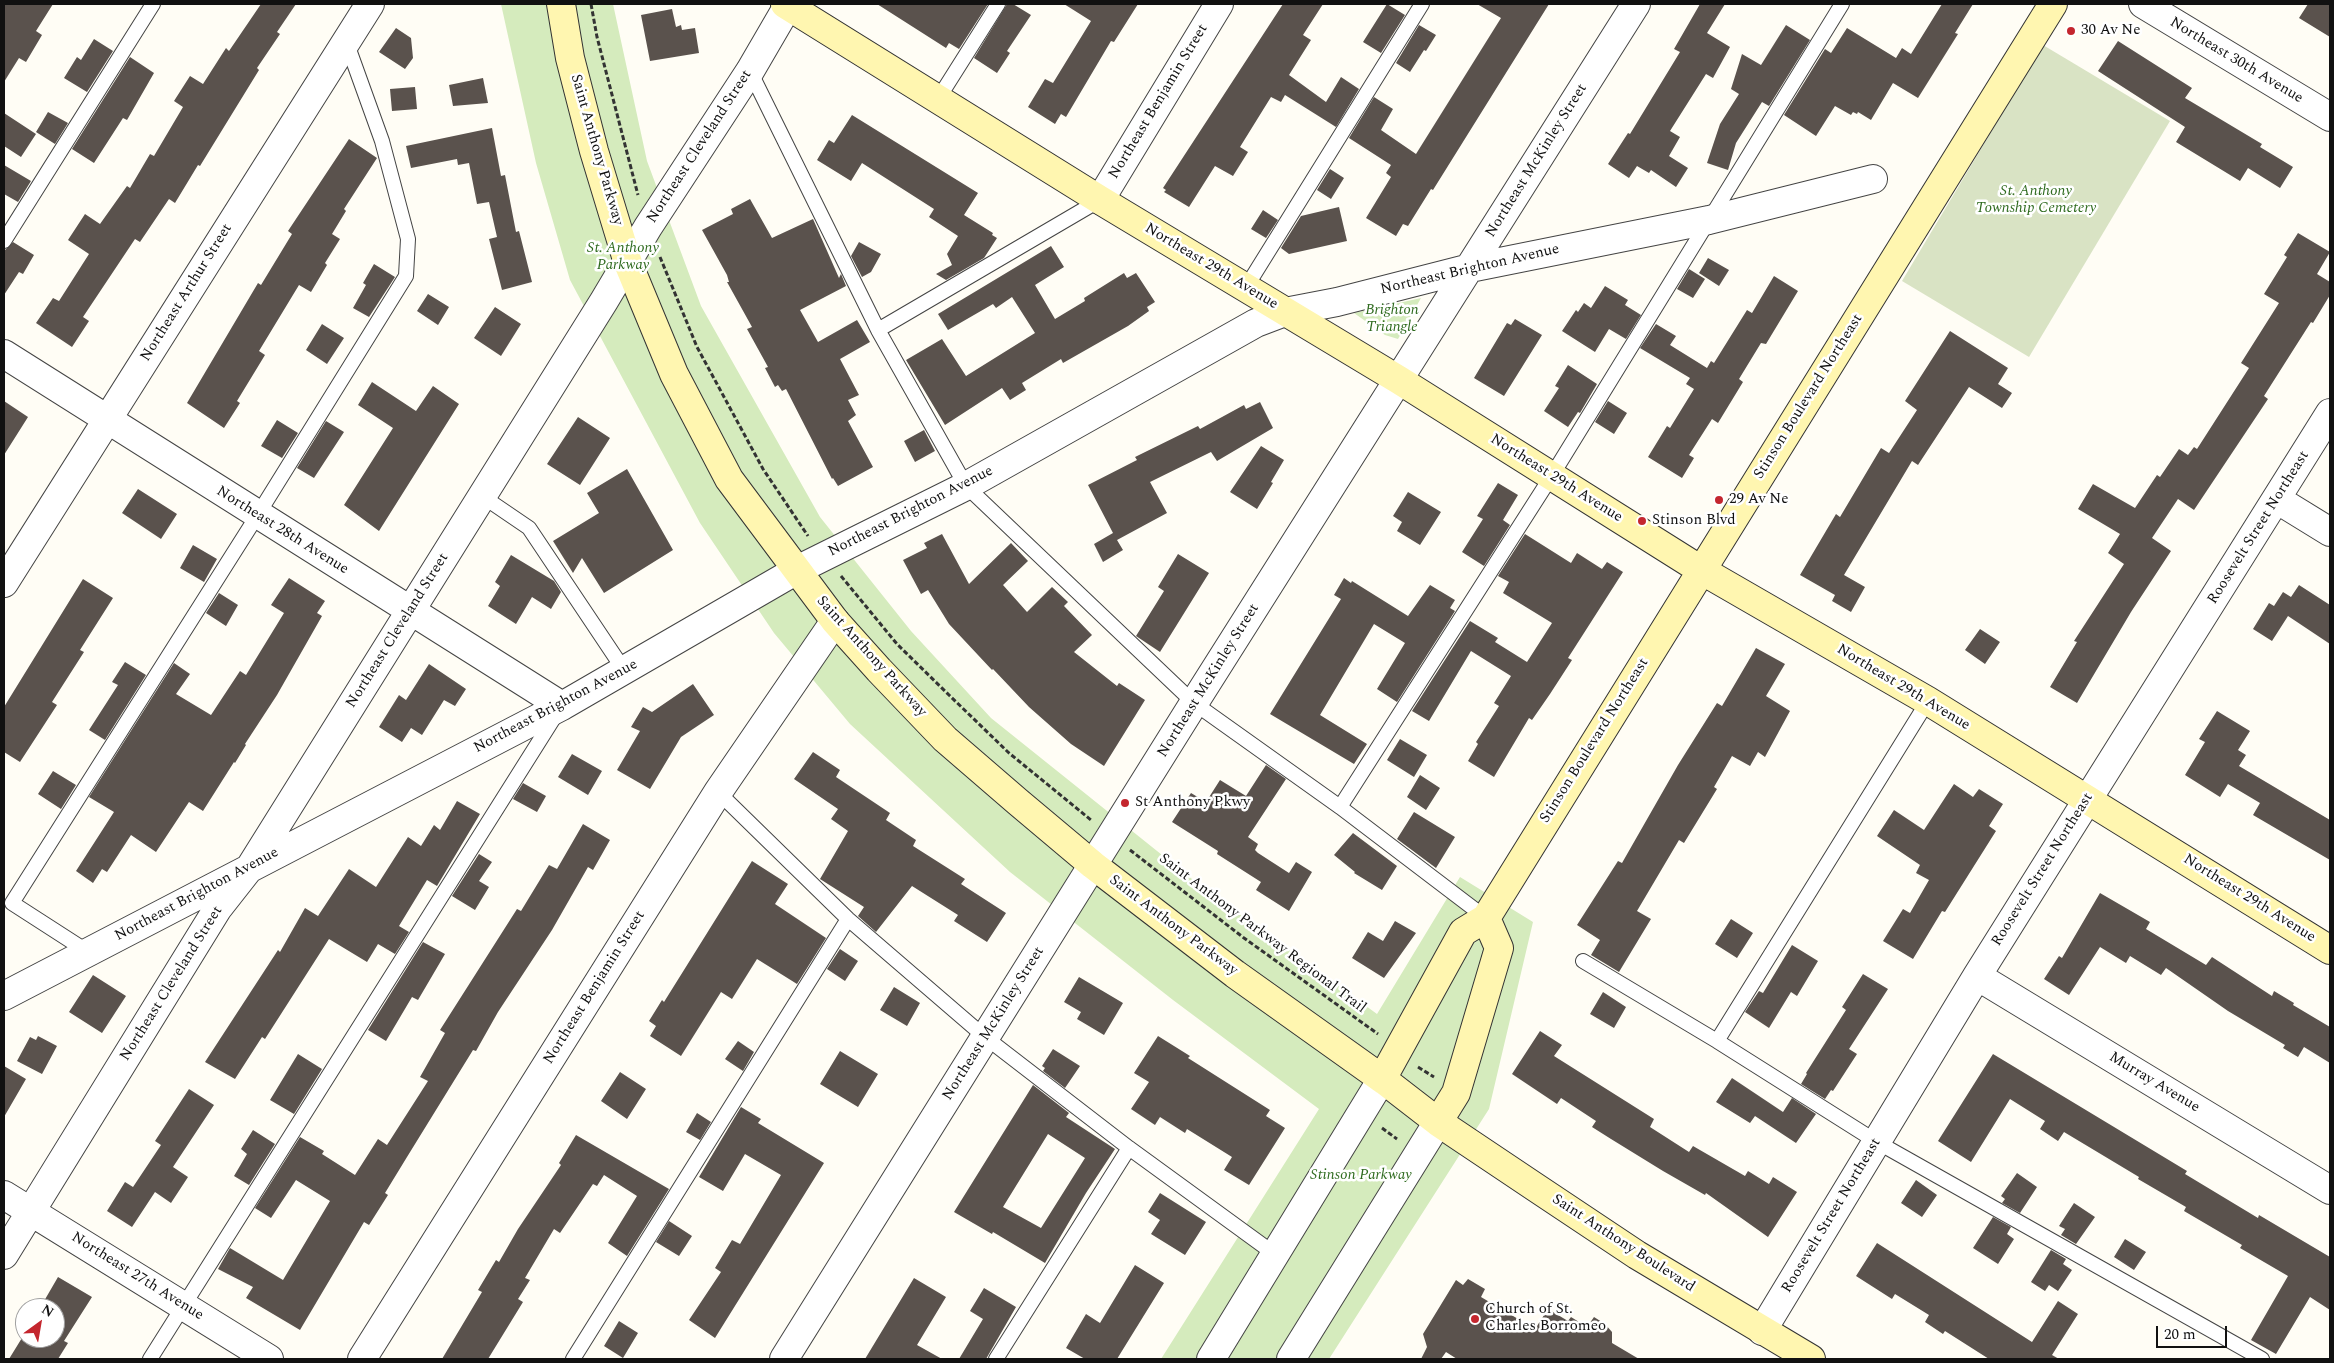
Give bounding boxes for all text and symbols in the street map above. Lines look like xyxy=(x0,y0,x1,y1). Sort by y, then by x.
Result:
street label: Northeast 30th Avenue xyxy=(2166,14,2306,108)
street label: Northeast Benjamin Street xyxy=(1106,21,1212,183)
place label: 30 Av Ne xyxy=(2081,22,2141,40)
marker: 30 Av Ne xyxy=(2065,25,2077,37)
street label: Northeast Cleveland Street xyxy=(644,67,756,227)
street label: Saint Anthony Parkway xyxy=(566,72,626,228)
street label: Northeast McKinley Street xyxy=(1482,81,1592,241)
park label: St. Anthony Township Cemetery xyxy=(1976,183,2096,218)
street label: Northeast 29th Avenue xyxy=(1141,220,1281,314)
street label: Northeast Arthur Street xyxy=(137,221,237,365)
park label: St. Anthony Parkway xyxy=(587,240,659,275)
street label: Northeast Brighton Avenue xyxy=(1379,241,1561,299)
park label: Brighton Triangle xyxy=(1365,302,1419,337)
street label: Stinson Boulevard Northeast xyxy=(1751,311,1867,483)
street label: Northeast 29th Avenue xyxy=(1487,431,1625,527)
street label: Roosevelt Street Northeast xyxy=(2204,448,2314,608)
street label: Northeast Brighton Avenue xyxy=(825,462,997,562)
street label: Northeast 28th Avenue xyxy=(213,483,351,579)
place label: 29 Av Ne xyxy=(1729,491,1789,509)
marker: 29 Av Ne xyxy=(1713,494,1725,506)
place label: Stinson Blvd xyxy=(1652,512,1736,530)
marker: Stinson Blvd xyxy=(1636,515,1648,527)
street label: Northeast Cleveland Street xyxy=(343,550,453,712)
street label: Saint Anthony Parkway xyxy=(812,593,930,721)
street label: Northeast McKinley Street xyxy=(1154,601,1264,761)
street label: Northeast 29th Avenue xyxy=(1833,641,1973,735)
street label: Stinson Boulevard Northeast xyxy=(1537,655,1653,827)
street label: Northeast Brighton Avenue xyxy=(471,656,641,758)
street label: Roosevelt Street Northeast xyxy=(1988,790,2098,950)
place label: St Anthony Pkwy xyxy=(1135,794,1250,812)
marker: St Anthony Pkwy xyxy=(1119,797,1131,809)
street label: Northeast Brighton Avenue xyxy=(112,844,282,946)
street label: Saint Anthony Parkway Regional Trail xyxy=(1155,850,1369,1018)
street label: Northeast 29th Avenue xyxy=(2180,851,2318,947)
street label: Saint Anthony Parkway xyxy=(1105,872,1241,980)
street label: Northeast Cleveland Street xyxy=(117,903,227,1065)
street label: Northeast Benjamin Street xyxy=(540,908,650,1068)
street label: Northeast McKinley Street xyxy=(939,944,1049,1104)
street label: Murray Avenue xyxy=(2105,1049,2203,1117)
street label: Roosevelt Street Northeast xyxy=(1779,1135,1885,1297)
park label: Stinson Parkway xyxy=(1310,1167,1412,1185)
street label: Saint Anthony Boulevard xyxy=(1548,1191,1698,1297)
street label: Northeast 27th Avenue xyxy=(68,1229,206,1325)
north arrow xyxy=(15,1298,65,1348)
text: N xyxy=(37,1299,58,1323)
place label: Church of St. Charles Borromeo xyxy=(1485,1301,1606,1336)
marker: Church of St. Charles Borromeo xyxy=(1469,1313,1481,1325)
scale bar xyxy=(2159,1316,2230,1348)
text: 20 m xyxy=(2164,1323,2196,1346)

